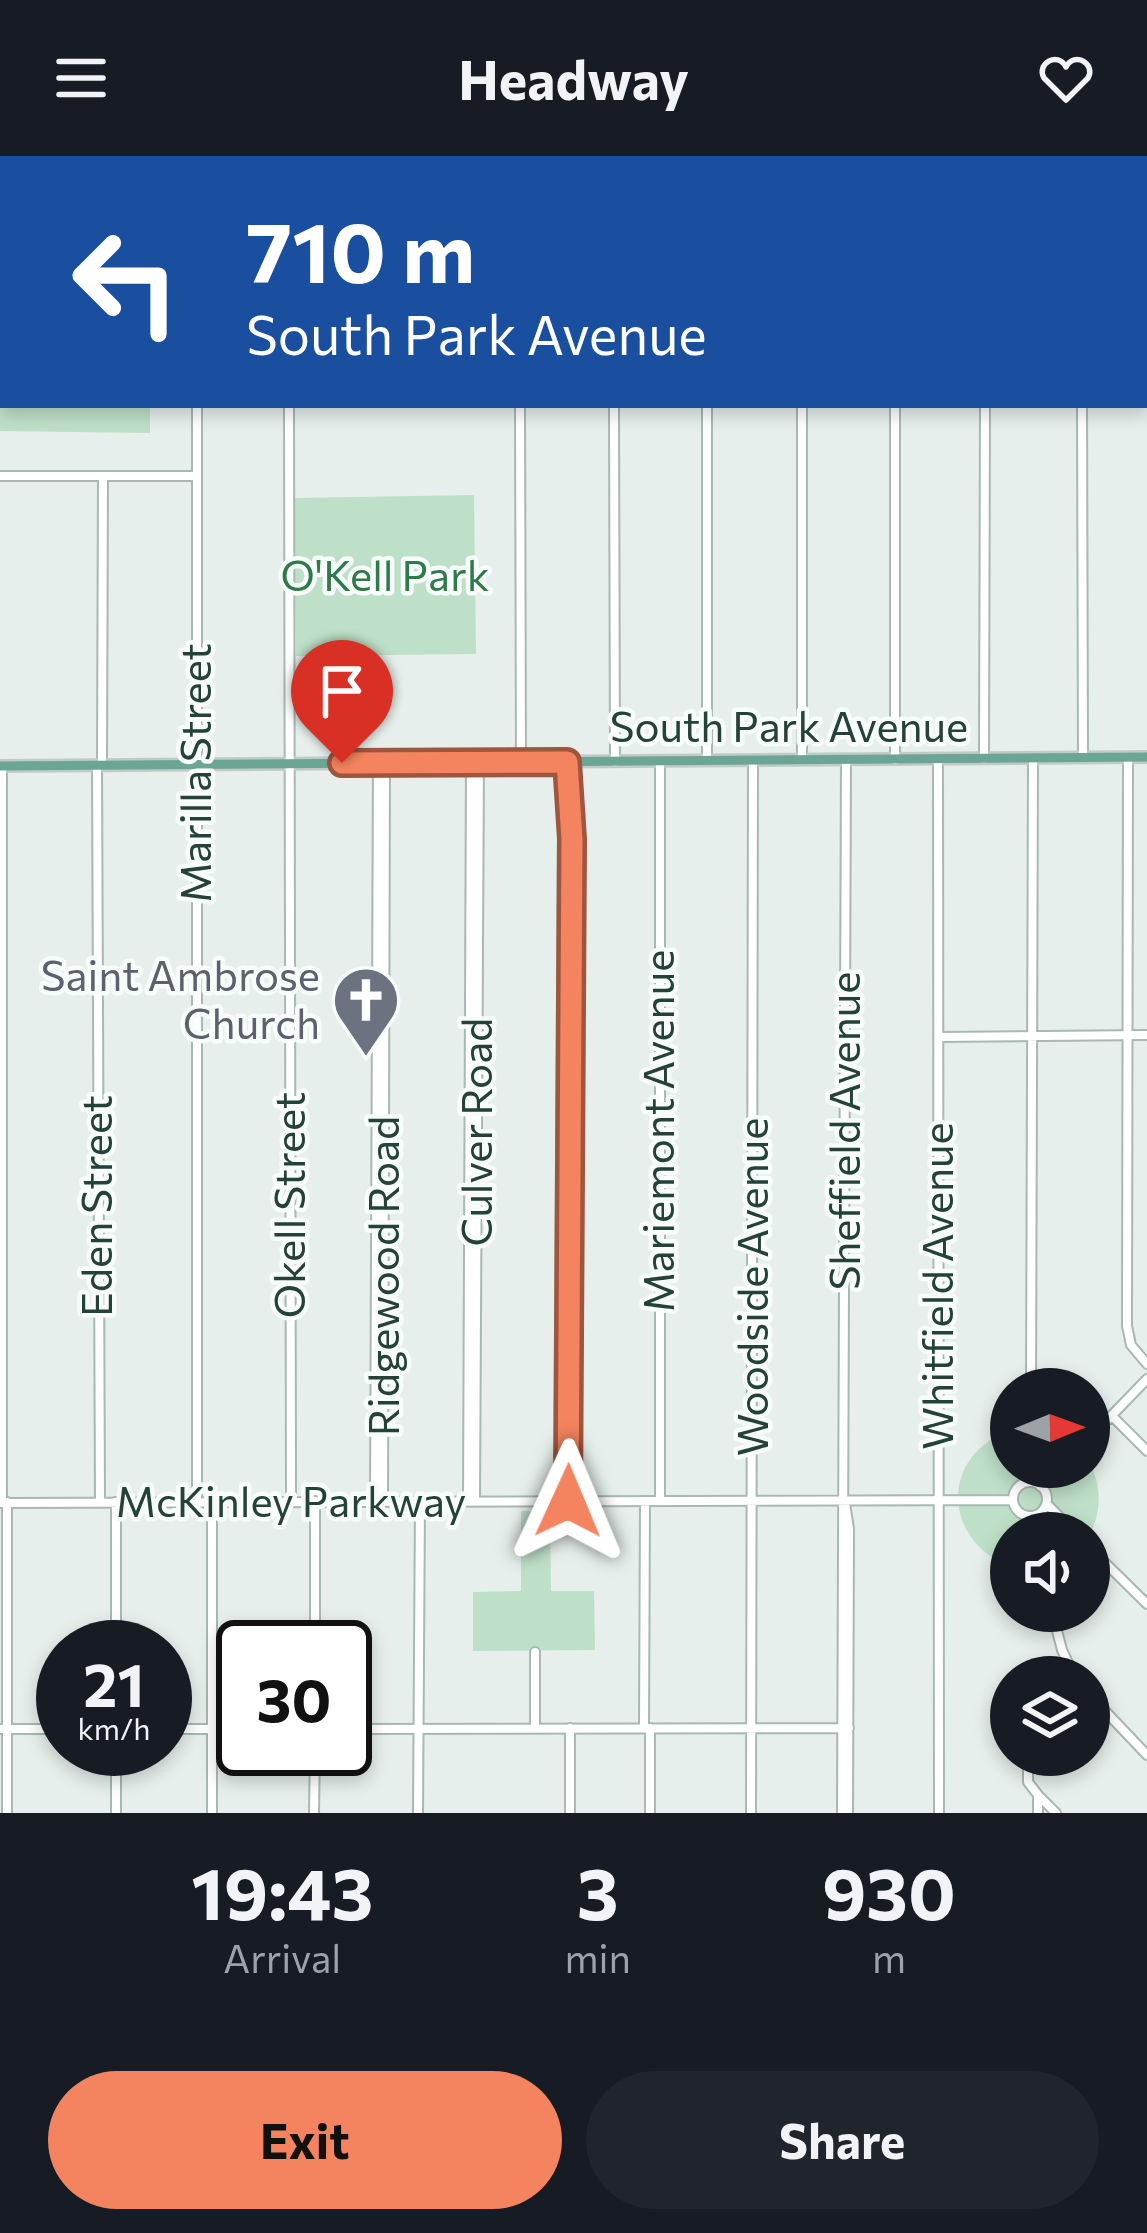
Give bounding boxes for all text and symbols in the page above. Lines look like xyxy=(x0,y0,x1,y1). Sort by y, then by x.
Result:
icon: menu xyxy=(48,45,114,111)
text: Headway xyxy=(458,45,689,111)
icon: heart xyxy=(1033,45,1099,111)
text: 710 m xyxy=(246,198,475,300)
icon: left xyxy=(48,204,204,360)
text: South Park Avenue xyxy=(246,300,707,366)
park label: O'Kell Park xyxy=(281,548,489,600)
pin xyxy=(291,640,393,763)
street label: Marilla Street xyxy=(168,643,220,903)
icon: arrive xyxy=(309,658,375,724)
street label: South Park Avenue xyxy=(610,699,968,751)
place label: Saint Ambrose Church xyxy=(41,948,320,1048)
street label: Mariemont Avenue xyxy=(631,950,683,1312)
church icon: Saint Ambrose Church xyxy=(331,965,401,1059)
street label: Sheffield Avenue xyxy=(817,972,869,1290)
street label: Culver Road xyxy=(449,1018,501,1246)
street label: Okell Street xyxy=(262,1092,314,1318)
street label: Eden Street xyxy=(69,1095,121,1317)
street label: Ridgewood Road xyxy=(356,1116,408,1436)
street label: Woodside Avenue xyxy=(725,1118,777,1456)
street label: Whitfield Avenue xyxy=(910,1122,962,1450)
north arrow xyxy=(990,1368,1110,1488)
map controls xyxy=(990,1368,1110,1776)
position arrow xyxy=(505,1438,631,1564)
street label: McKinley Parkway xyxy=(116,1474,466,1526)
button: sound xyxy=(990,1512,1110,1632)
speed limit sign: 30 xyxy=(216,1620,372,1776)
text: 21 xyxy=(83,1646,145,1719)
button: layers xyxy=(990,1656,1110,1776)
text: km/h xyxy=(78,1709,150,1746)
text: 19:43 xyxy=(191,1847,373,1935)
text: 3 xyxy=(577,1847,619,1935)
text: 930 xyxy=(822,1847,956,1935)
text: Arrival xyxy=(223,1933,341,1981)
text: min xyxy=(564,1933,631,1981)
text: m xyxy=(872,1933,906,1981)
button: Exit xyxy=(48,2071,562,2209)
button: Share xyxy=(586,2071,1099,2209)

